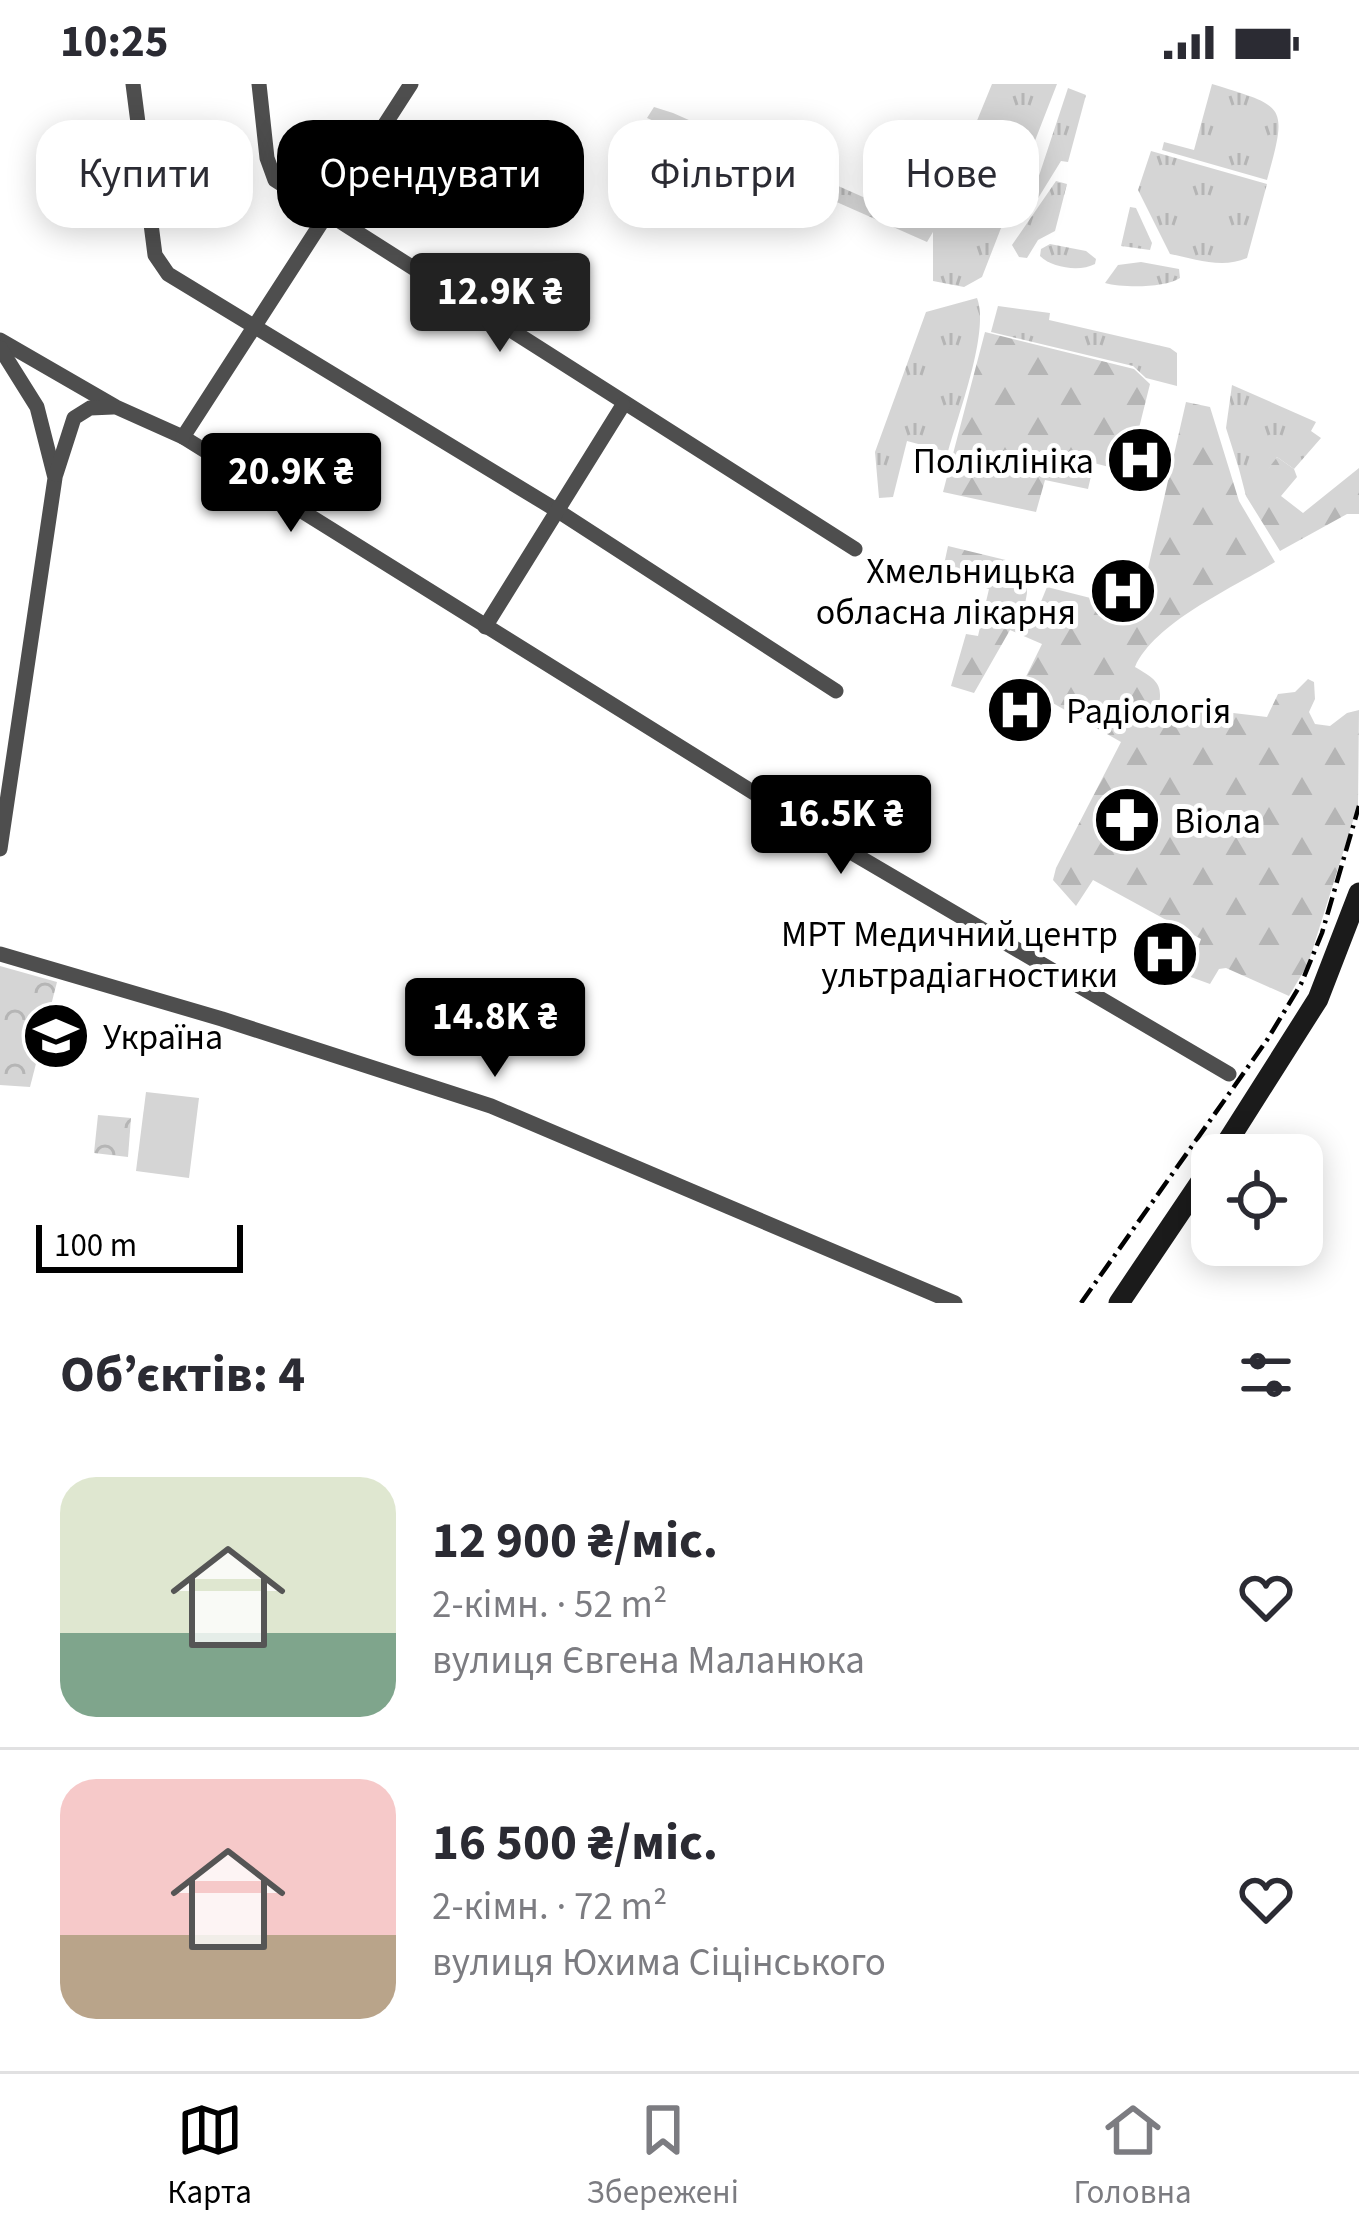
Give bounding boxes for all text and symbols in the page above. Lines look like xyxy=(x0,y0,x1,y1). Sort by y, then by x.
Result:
text: 10:25 xyxy=(60,10,169,74)
chip: Купити xyxy=(36,120,253,228)
chip: Орендувати xyxy=(277,120,584,228)
chip: Фільтри xyxy=(608,120,839,228)
chip: Нове xyxy=(863,120,1039,228)
pin: 12.9K ₴ xyxy=(389,253,611,355)
text: 12.9K ₴ xyxy=(437,264,563,320)
hospital icon: Поліклініка xyxy=(1105,425,1175,495)
pin: 20.9K ₴ xyxy=(180,433,402,535)
place label: Поліклініка xyxy=(913,436,1094,487)
text: 20.9K ₴ xyxy=(228,444,354,500)
place label: Хмельницька обласна лікарня xyxy=(816,546,1076,638)
hospital icon: Хмельницька обласна лікарня xyxy=(1088,556,1158,626)
hospital icon: Радіологія xyxy=(985,675,1055,745)
place label: Радіологія xyxy=(1066,686,1231,737)
pin: 16.5K ₴ xyxy=(730,775,952,877)
pharmacy icon: Віола xyxy=(1092,785,1162,855)
text: 16.5K ₴ xyxy=(778,786,904,842)
place label: Віола xyxy=(1174,796,1261,847)
place label: МРТ Медичний центр ультрадіагностики xyxy=(781,909,1118,1001)
hospital icon: МРТ Медичний центр ультрадіагностики xyxy=(1130,919,1200,989)
pin: 14.8K ₴ xyxy=(384,978,606,1080)
text: 14.8K ₴ xyxy=(432,989,558,1045)
school or university icon: Україна xyxy=(21,1001,91,1071)
place label: Україна xyxy=(103,1012,223,1063)
map controls xyxy=(1191,1134,1323,1266)
button: locate xyxy=(1191,1134,1323,1266)
scale bar xyxy=(36,1219,243,1272)
text: 100 m xyxy=(54,1222,137,1269)
text: Об’єктів: 4 xyxy=(60,1339,305,1411)
icon: filters xyxy=(1233,1342,1299,1408)
text: 12 900 ₴/міс. xyxy=(432,1505,718,1577)
icon: home xyxy=(156,1525,300,1669)
icon: heart xyxy=(1233,1564,1299,1630)
text: 2-кімн. · 52 m² xyxy=(432,1577,667,1633)
text: вулиця Євгена Маланюка xyxy=(432,1633,865,1689)
text: 16 500 ₴/міс. xyxy=(432,1807,718,1879)
icon: home xyxy=(156,1827,300,1971)
icon: heart xyxy=(1233,1866,1299,1932)
text: 2-кімн. · 72 m² xyxy=(432,1879,667,1935)
text: вулиця Юхима Сіцінського xyxy=(432,1935,886,1991)
tab: Карта xyxy=(167,2097,252,2216)
tab: Збережені xyxy=(587,2097,739,2216)
tab: Головна xyxy=(1073,2097,1192,2216)

